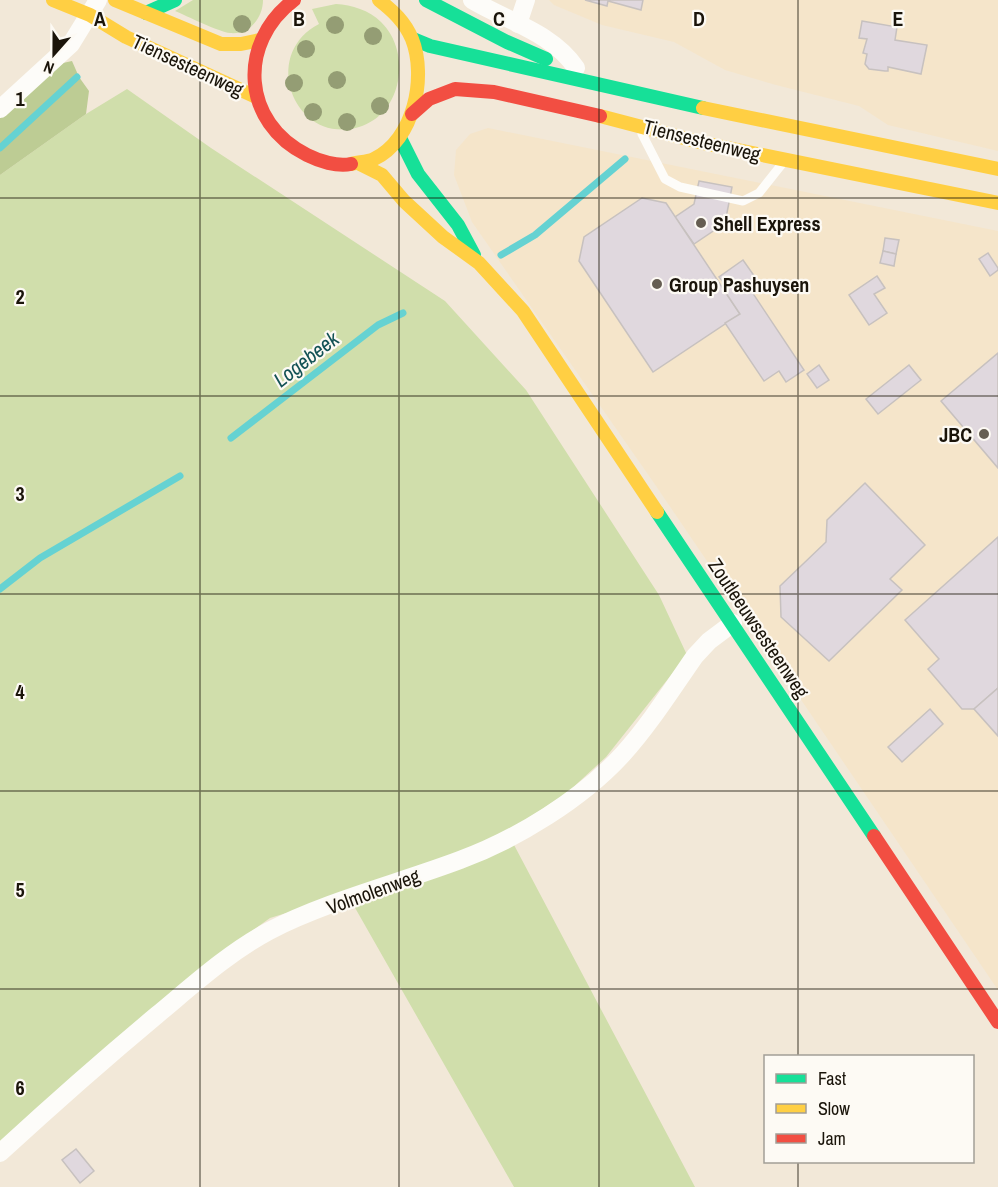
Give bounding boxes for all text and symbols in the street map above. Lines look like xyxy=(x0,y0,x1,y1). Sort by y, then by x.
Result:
text: A xyxy=(94,5,106,32)
text: B xyxy=(293,5,305,32)
text: C xyxy=(493,5,505,32)
text: D xyxy=(693,5,705,32)
text: E xyxy=(893,5,904,32)
north arrow xyxy=(24,24,84,84)
street label: Tiensesteenweg xyxy=(128,27,248,103)
text: N xyxy=(40,56,57,80)
text: 1 xyxy=(15,85,25,112)
street label: Tiensesteenweg xyxy=(641,112,763,168)
place label: Shell Express xyxy=(713,210,821,237)
marker: Shell Express xyxy=(694,216,708,230)
place label: Group Pashuysen xyxy=(669,271,809,298)
marker: Group Pashuysen xyxy=(650,277,664,291)
text: 2 xyxy=(15,283,25,310)
water label: Logebeek xyxy=(267,323,346,394)
place label: JBC xyxy=(939,421,972,448)
marker: JBC xyxy=(977,427,991,441)
text: 3 xyxy=(15,480,25,507)
street label: Zoutleeuwsesteenweg xyxy=(702,553,816,703)
text: 4 xyxy=(15,678,25,705)
street label: Volmolenweg xyxy=(323,862,423,920)
text: 5 xyxy=(15,876,25,903)
legend xyxy=(764,1055,974,1163)
text: Fast xyxy=(818,1066,846,1091)
text: 6 xyxy=(15,1074,25,1101)
text: Slow xyxy=(818,1096,850,1121)
text: Jam xyxy=(818,1126,846,1151)

